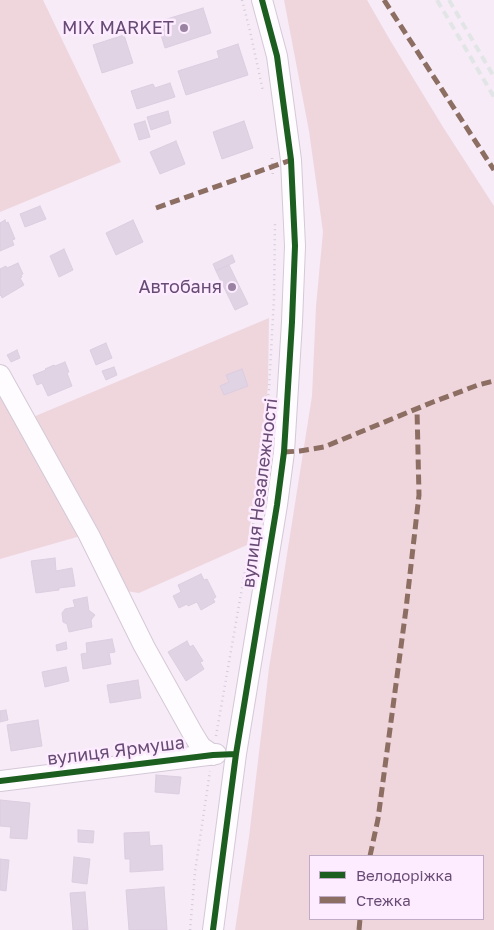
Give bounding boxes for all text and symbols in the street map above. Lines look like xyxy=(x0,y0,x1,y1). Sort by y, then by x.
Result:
place label: MIX MARKET xyxy=(62,17,174,39)
marker: MIX MARKET xyxy=(178,22,190,34)
place label: Автобаня xyxy=(138,276,222,298)
marker: Автобаня xyxy=(226,281,238,293)
street label: вулиця Незалежності xyxy=(238,397,282,589)
street label: вулиця Ярмуша xyxy=(46,732,186,770)
legend xyxy=(309,855,484,920)
text: Велодоріжка xyxy=(356,866,453,884)
text: Стежка xyxy=(356,891,411,909)

